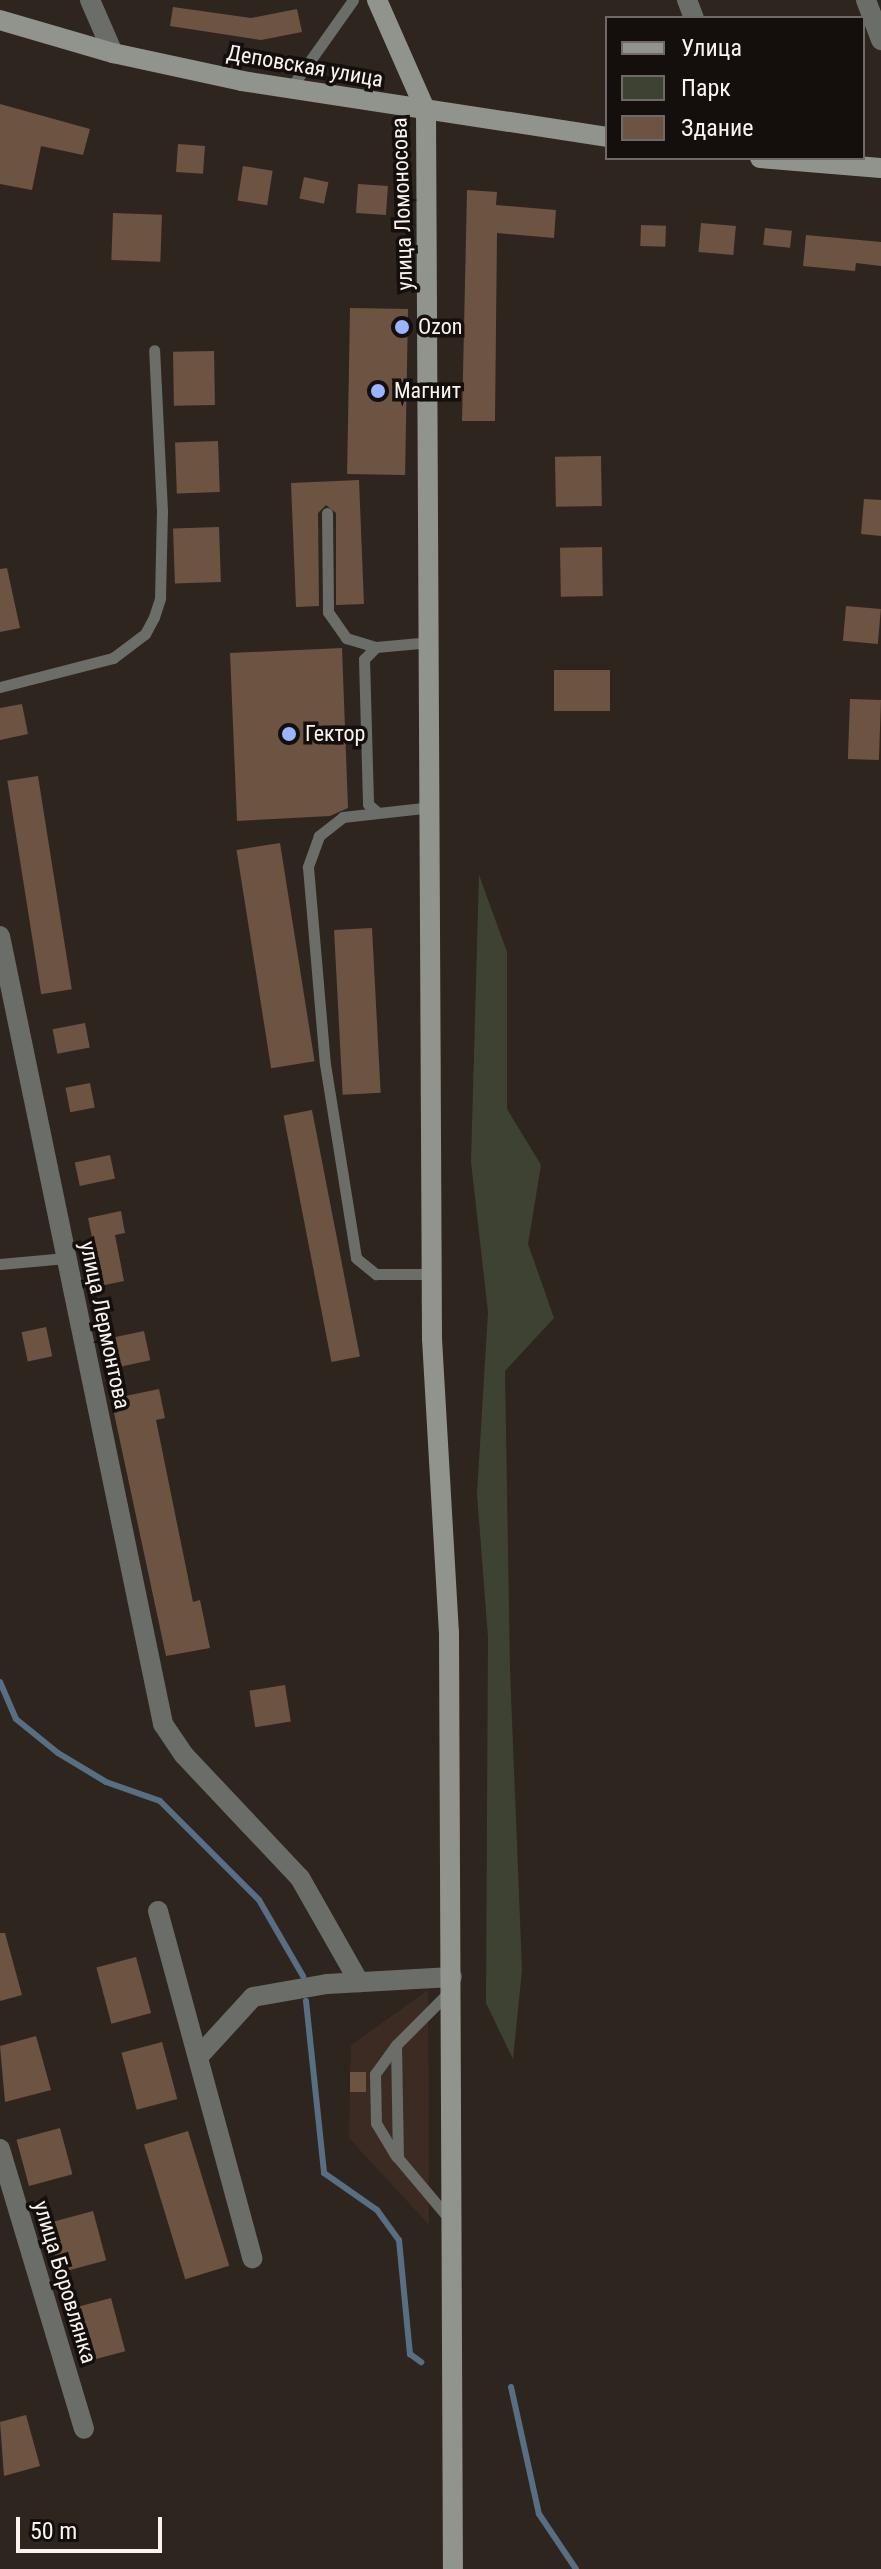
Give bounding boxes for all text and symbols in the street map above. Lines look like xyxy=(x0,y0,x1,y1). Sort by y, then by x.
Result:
legend xyxy=(605,16,865,160)
text: Улица xyxy=(681,34,742,62)
street label: Деповская улица xyxy=(225,39,385,93)
text: Парк xyxy=(681,74,731,102)
text: Здание xyxy=(681,114,753,142)
street label: улица Ломоносова xyxy=(386,117,418,291)
place label: Ozon xyxy=(418,314,462,340)
marker: Ozon xyxy=(393,318,411,336)
place label: Магнит xyxy=(394,378,461,404)
marker: Магнит xyxy=(369,382,387,400)
place label: Гектор xyxy=(305,721,365,747)
marker: Гектор xyxy=(280,725,298,743)
street label: улица Лермонтова xyxy=(74,1239,136,1411)
street label: улица Боровлянка xyxy=(28,2198,102,2366)
scale bar xyxy=(20,2501,166,2551)
text: 50 m xyxy=(30,2517,77,2545)

